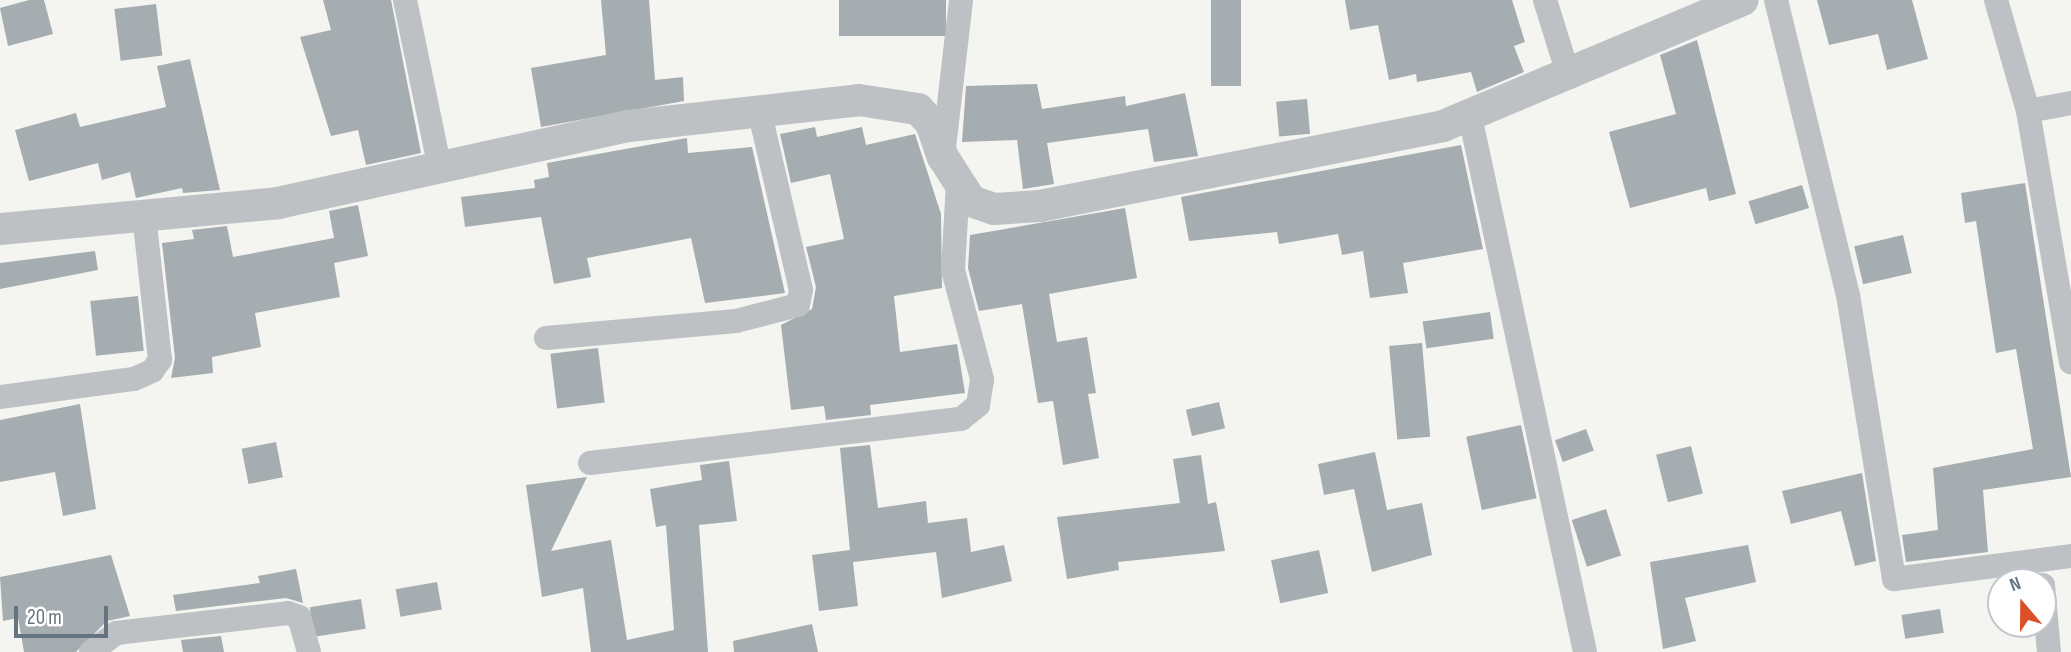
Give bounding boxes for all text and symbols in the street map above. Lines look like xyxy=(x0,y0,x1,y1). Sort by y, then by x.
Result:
north arrow xyxy=(1987,568,2057,638)
text: N xyxy=(2007,572,2024,597)
scale bar xyxy=(18,592,112,636)
text: 20 m xyxy=(27,605,62,630)

